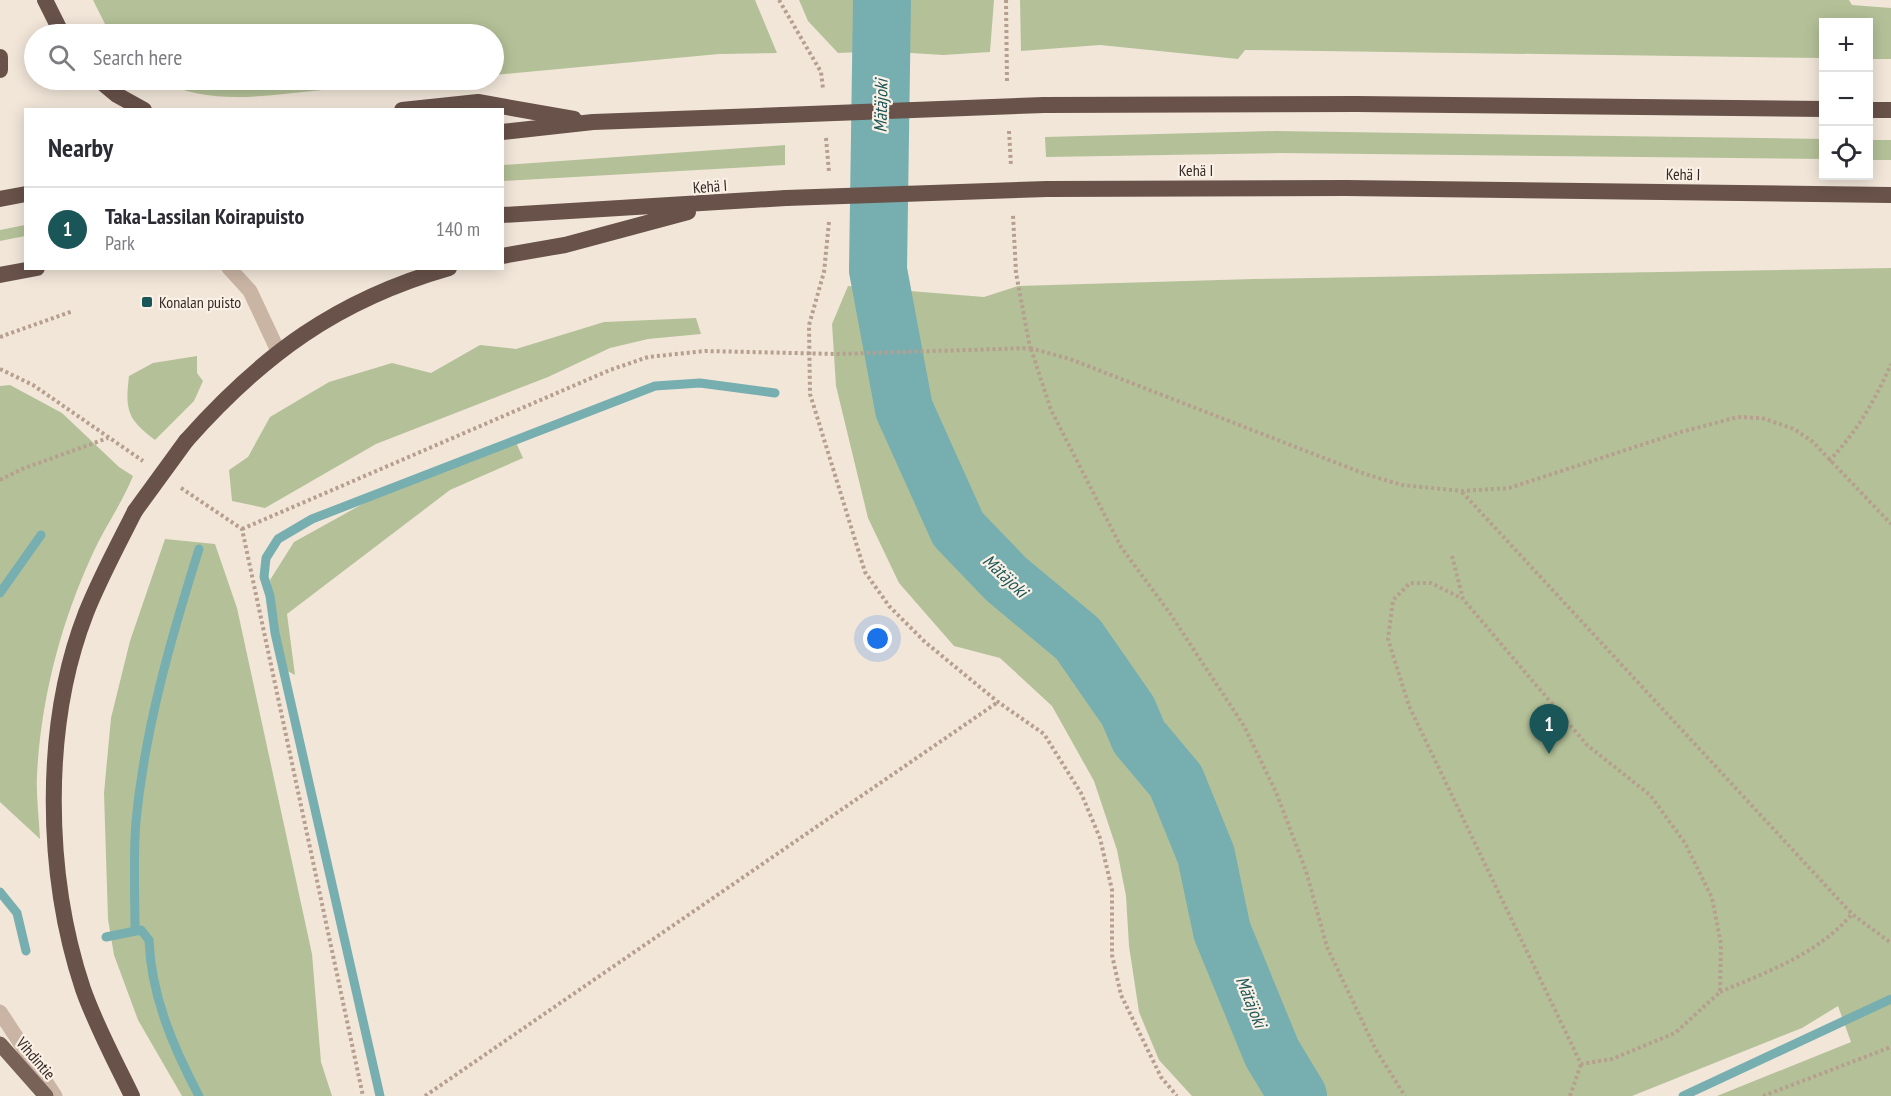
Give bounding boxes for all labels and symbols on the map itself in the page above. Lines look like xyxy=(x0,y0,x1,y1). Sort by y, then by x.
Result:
water label: Mätäjoki xyxy=(869,77,893,133)
street label: Kehä I xyxy=(1179,160,1213,180)
street label: Kehä I xyxy=(1666,164,1700,184)
street label: Kehä I xyxy=(692,175,728,197)
place label: Konalan puisto xyxy=(159,292,241,312)
marker: Konalan puisto xyxy=(140,295,154,309)
water label: Mätäjoki xyxy=(978,549,1034,604)
your location xyxy=(863,624,892,653)
pin: 1 xyxy=(1530,704,1568,754)
water label: Mätäjoki xyxy=(1231,973,1273,1033)
street label: Vihdintie xyxy=(11,1032,60,1083)

